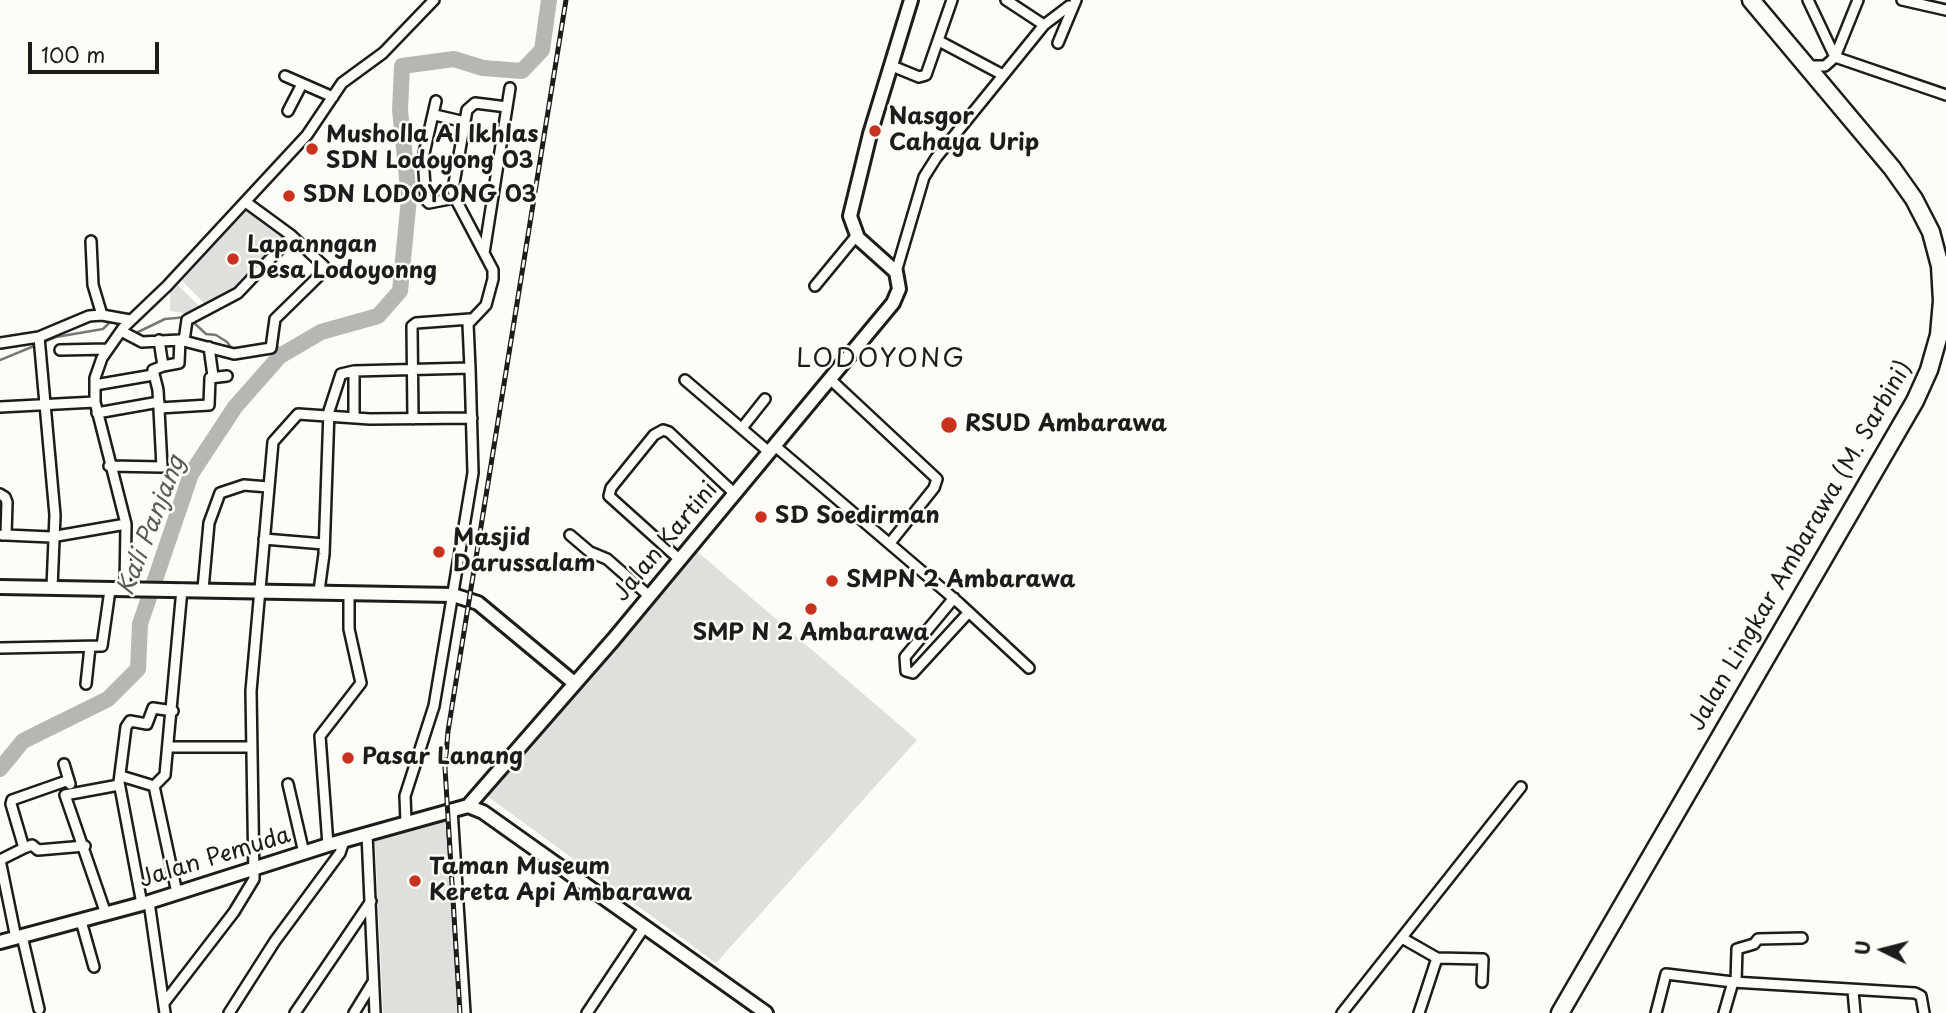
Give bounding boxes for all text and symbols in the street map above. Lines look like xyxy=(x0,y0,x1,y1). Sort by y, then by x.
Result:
scale bar xyxy=(32,28,163,72)
text: 100 m xyxy=(41,38,105,70)
place label: Nasgor Cahaya Urip xyxy=(889,104,1039,158)
place label: Musholla Al Ikhlas SDN Lodoyong 03 xyxy=(326,122,538,176)
marker: Nasgor Cahaya Urip xyxy=(867,123,883,139)
marker: Musholla Al Ikhlas SDN Lodoyong 03 xyxy=(304,141,320,157)
place label: SDN LODOYONG 03 xyxy=(303,182,537,210)
marker: SDN LODOYONG 03 xyxy=(281,188,297,204)
place label: Lapanngan Desa Lodoyonng xyxy=(247,232,437,286)
marker: Lapanngan Desa Lodoyonng xyxy=(225,251,241,267)
district label: LODOYONG xyxy=(798,344,964,376)
street label: Jalan Lingkar Ambarawa (M. Sarbini) xyxy=(1684,356,1918,736)
place label: RSUD Ambarawa xyxy=(965,411,1167,439)
marker: RSUD Ambarawa xyxy=(939,415,959,435)
water label: Kali Panjang xyxy=(112,452,192,600)
street label: Jalan Kartini xyxy=(608,477,724,607)
place label: SD Soedirman xyxy=(775,503,940,531)
marker: SD Soedirman xyxy=(753,509,769,525)
place label: Masjid Darussalam xyxy=(453,525,595,579)
marker: Masjid Darussalam xyxy=(431,544,447,560)
place label: SMPN 2 Ambarawa xyxy=(846,567,1075,595)
marker: SMPN 2 Ambarawa xyxy=(824,573,840,589)
marker: SMP N 2 Ambarawa xyxy=(803,601,819,617)
place label: SMP N 2 Ambarawa xyxy=(693,620,929,648)
place label: Pasar Lanang xyxy=(362,744,523,772)
marker: Pasar Lanang xyxy=(340,750,356,766)
street label: Jalan Pemuda xyxy=(136,822,294,894)
place label: Taman Museum Kereta Api Ambarawa xyxy=(429,854,692,908)
marker: Taman Museum Kereta Api Ambarawa xyxy=(407,873,423,889)
north arrow xyxy=(1848,915,1918,985)
text: U xyxy=(1847,939,1877,956)

